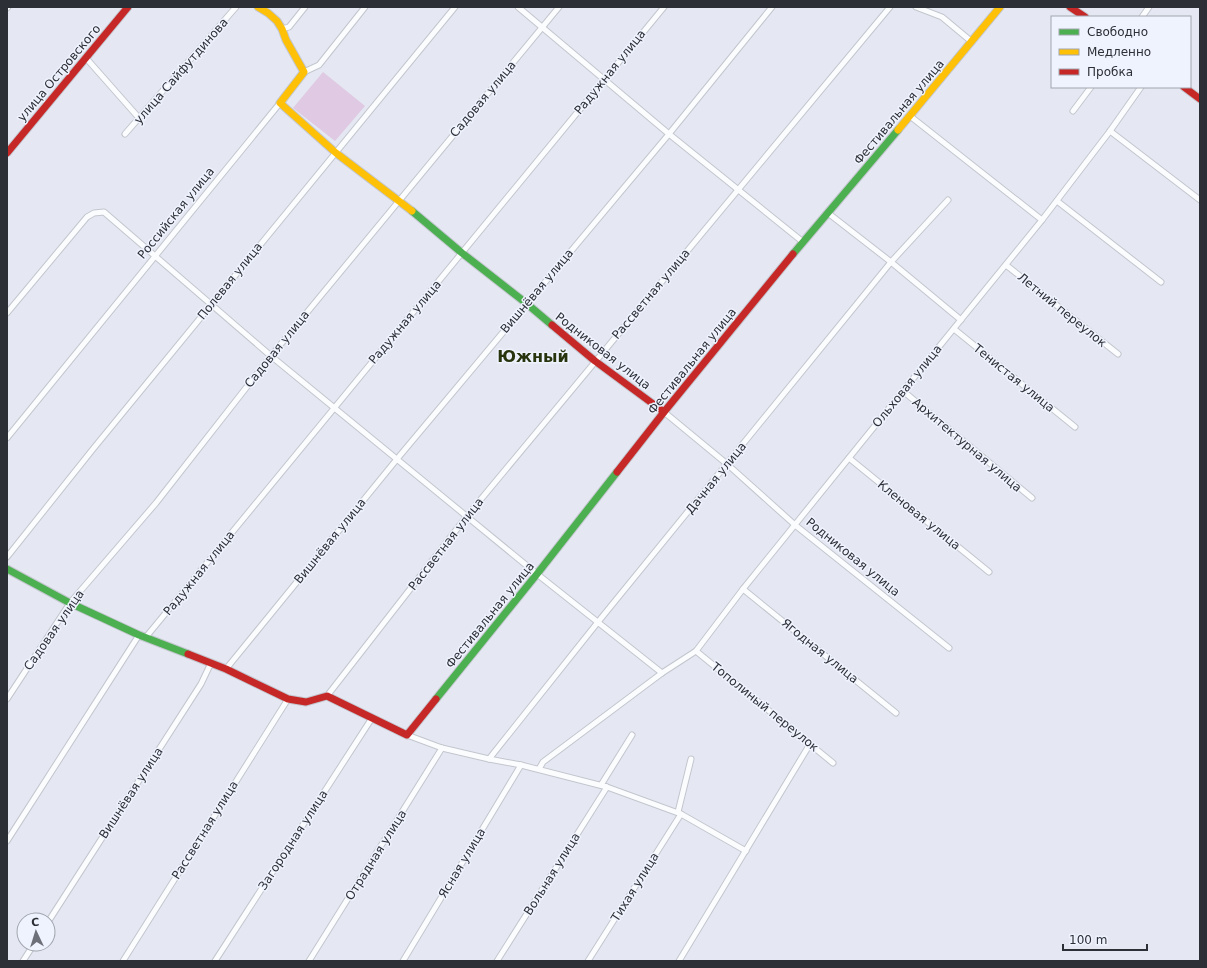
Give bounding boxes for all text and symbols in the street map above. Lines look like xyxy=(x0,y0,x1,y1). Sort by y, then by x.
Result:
street label: улица Сайфутдинова xyxy=(131,15,231,127)
legend xyxy=(1051,16,1191,88)
street label: улица Островского xyxy=(14,22,104,124)
text: Свободно xyxy=(1087,25,1148,39)
street label: Радужная улица xyxy=(571,27,649,117)
text: Медленно xyxy=(1087,45,1151,59)
street label: Фестивальная улица xyxy=(851,57,947,167)
street label: Садовая улица xyxy=(447,58,519,140)
text: Пробка xyxy=(1087,65,1133,79)
street label: Российская улица xyxy=(135,164,217,262)
street label: Полевая улица xyxy=(195,240,265,322)
street label: Вишнёвая улица xyxy=(498,246,576,336)
street label: Рассветная улица xyxy=(609,246,693,342)
street label: Летний переулок xyxy=(1015,270,1109,350)
street label: Радужная улица xyxy=(366,277,444,367)
street label: Фестивальная улица xyxy=(645,305,739,417)
street label: Садовая улица xyxy=(242,308,312,390)
street label: Родниковая улица xyxy=(553,310,653,392)
street label: Тенистая улица xyxy=(970,340,1057,415)
street label: Ольховая улица xyxy=(869,342,945,430)
district label: Южный xyxy=(497,347,569,366)
street label: Архитектурная улица xyxy=(909,395,1025,495)
street label: Дачная улица xyxy=(683,439,749,517)
street label: Кленовая улица xyxy=(875,477,963,553)
street label: Вишнёвая улица xyxy=(291,495,369,587)
street label: Рассветная улица xyxy=(406,495,486,593)
street label: Родниковая улица xyxy=(803,515,903,599)
street label: Радужная улица xyxy=(160,528,238,618)
street label: Фестивальная улица xyxy=(443,559,537,671)
street label: Садовая улица xyxy=(21,587,87,673)
street label: Ягодная улица xyxy=(779,616,861,686)
street label: Тополиный переулок xyxy=(708,659,821,755)
street label: Вишнёвая улица xyxy=(96,745,166,841)
street label: Рассветная улица xyxy=(169,778,241,882)
street label: Загородная улица xyxy=(255,787,331,893)
street label: Отрадная улица xyxy=(342,807,410,903)
street label: Ясная улица xyxy=(436,825,488,901)
street label: Вольная улица xyxy=(521,830,583,918)
street label: Тихая улица xyxy=(608,850,662,925)
north arrow xyxy=(16,912,56,952)
text: С xyxy=(31,916,40,929)
scale bar xyxy=(1063,926,1147,952)
text: 100 m xyxy=(1069,933,1107,947)

